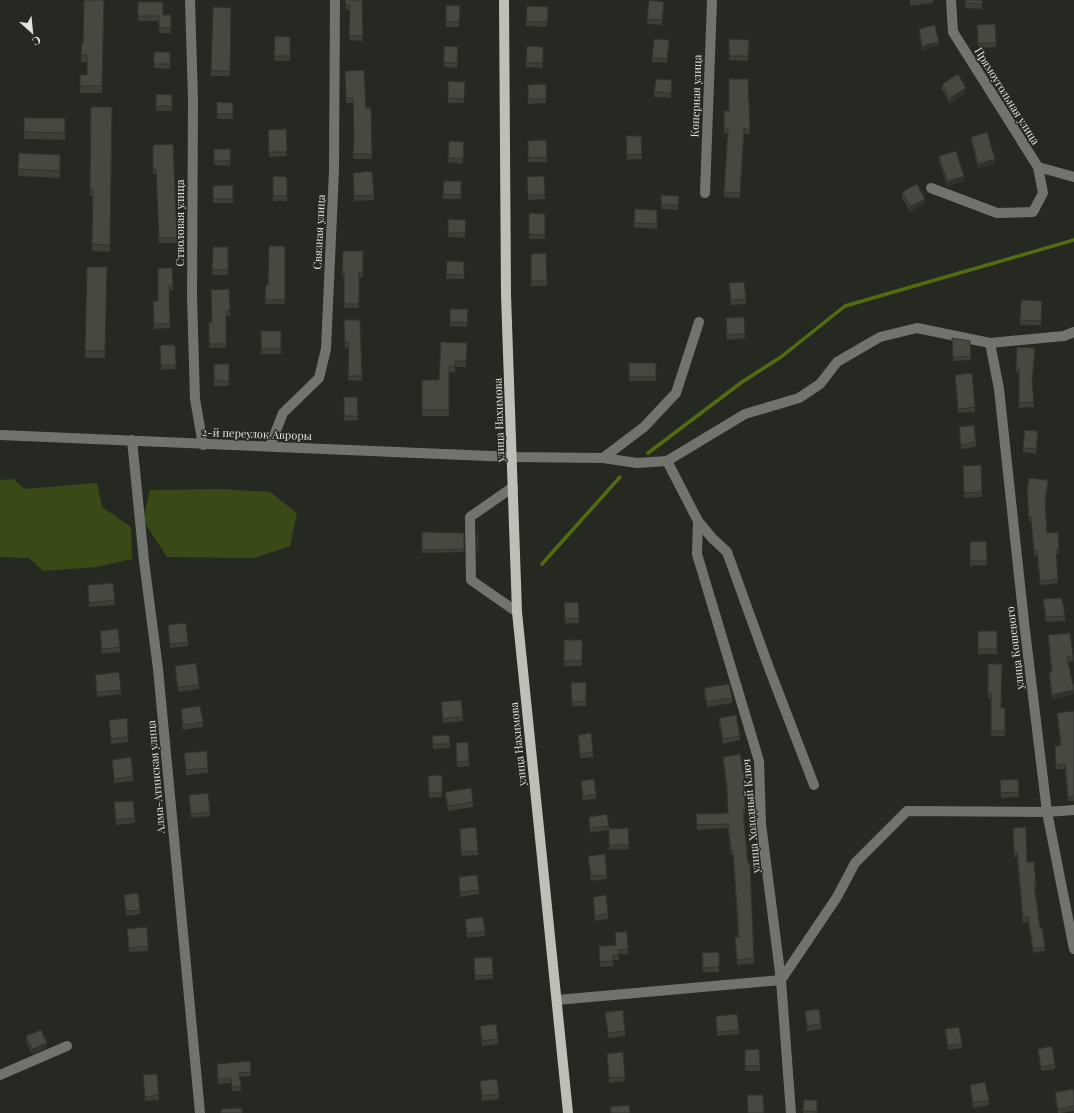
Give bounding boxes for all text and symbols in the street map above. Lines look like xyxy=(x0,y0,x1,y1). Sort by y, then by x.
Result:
north arrow xyxy=(12,12,52,52)
text: С xyxy=(30,33,44,50)
street label: Прямоугольная улица xyxy=(971,44,1044,148)
street label: Коперная улица xyxy=(687,54,704,138)
street label: Стволовая улица xyxy=(172,179,187,267)
street label: Связная улица xyxy=(309,194,328,270)
street label: улица Нахимова xyxy=(490,377,507,463)
street label: 2-й переулок Авроры xyxy=(202,424,313,443)
street label: улица Кошевого xyxy=(1002,606,1027,692)
street label: улица Нахимова xyxy=(506,701,529,788)
street label: Алма-Атинская улица xyxy=(143,719,168,835)
street label: улица Холодный Ключ xyxy=(738,758,763,875)

